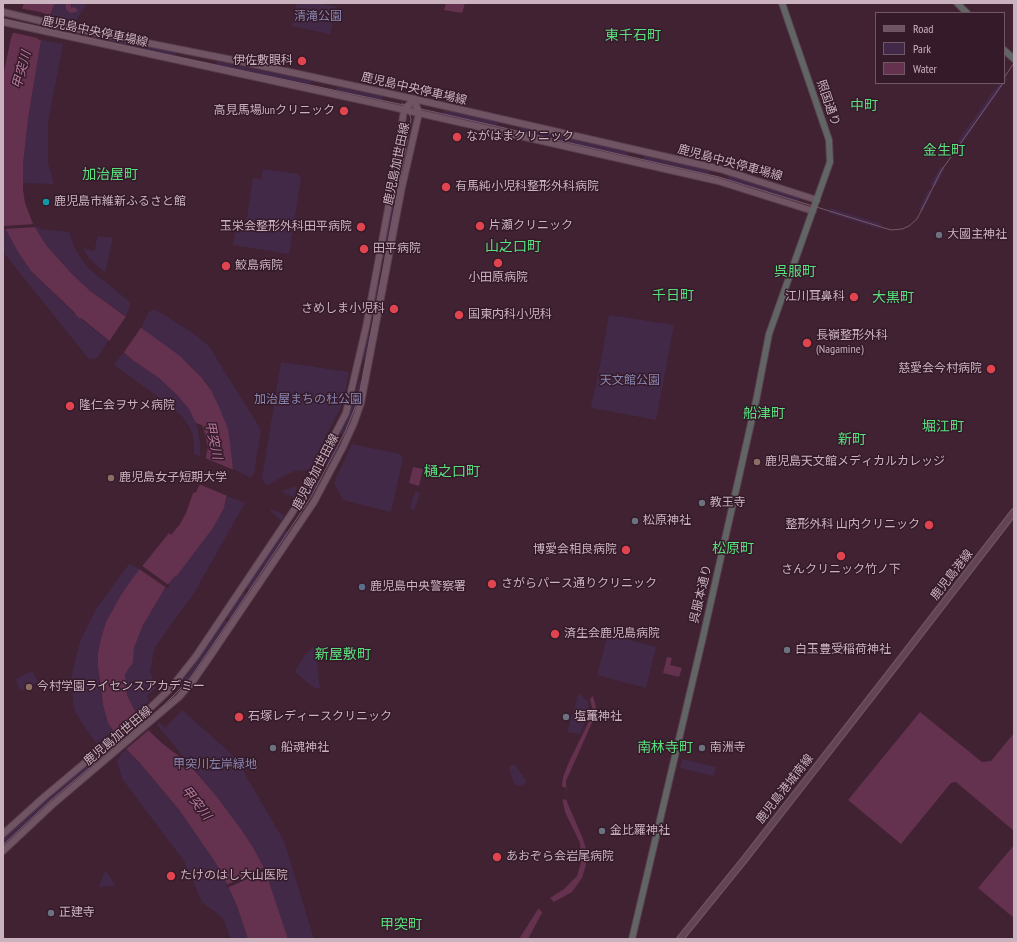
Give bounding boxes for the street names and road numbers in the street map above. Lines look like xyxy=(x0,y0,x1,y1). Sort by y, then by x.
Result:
street label: 鹿児島中央停車場線 xyxy=(41,14,149,50)
street label: 鹿児島中央停車場線 xyxy=(360,70,468,108)
street label: 照国通り xyxy=(813,78,843,128)
street label: 鹿児島加世田線 xyxy=(381,121,413,207)
street label: 鹿児島中央停車場線 xyxy=(676,142,784,184)
street label: 鹿児島加世田線 xyxy=(290,432,342,512)
street label: 鹿児島港線 xyxy=(928,547,976,603)
street label: 呉服本通り xyxy=(687,563,715,625)
street label: 鹿児島加世田線 xyxy=(81,703,155,769)
street label: 鹿児島港城南線 xyxy=(753,751,817,827)

